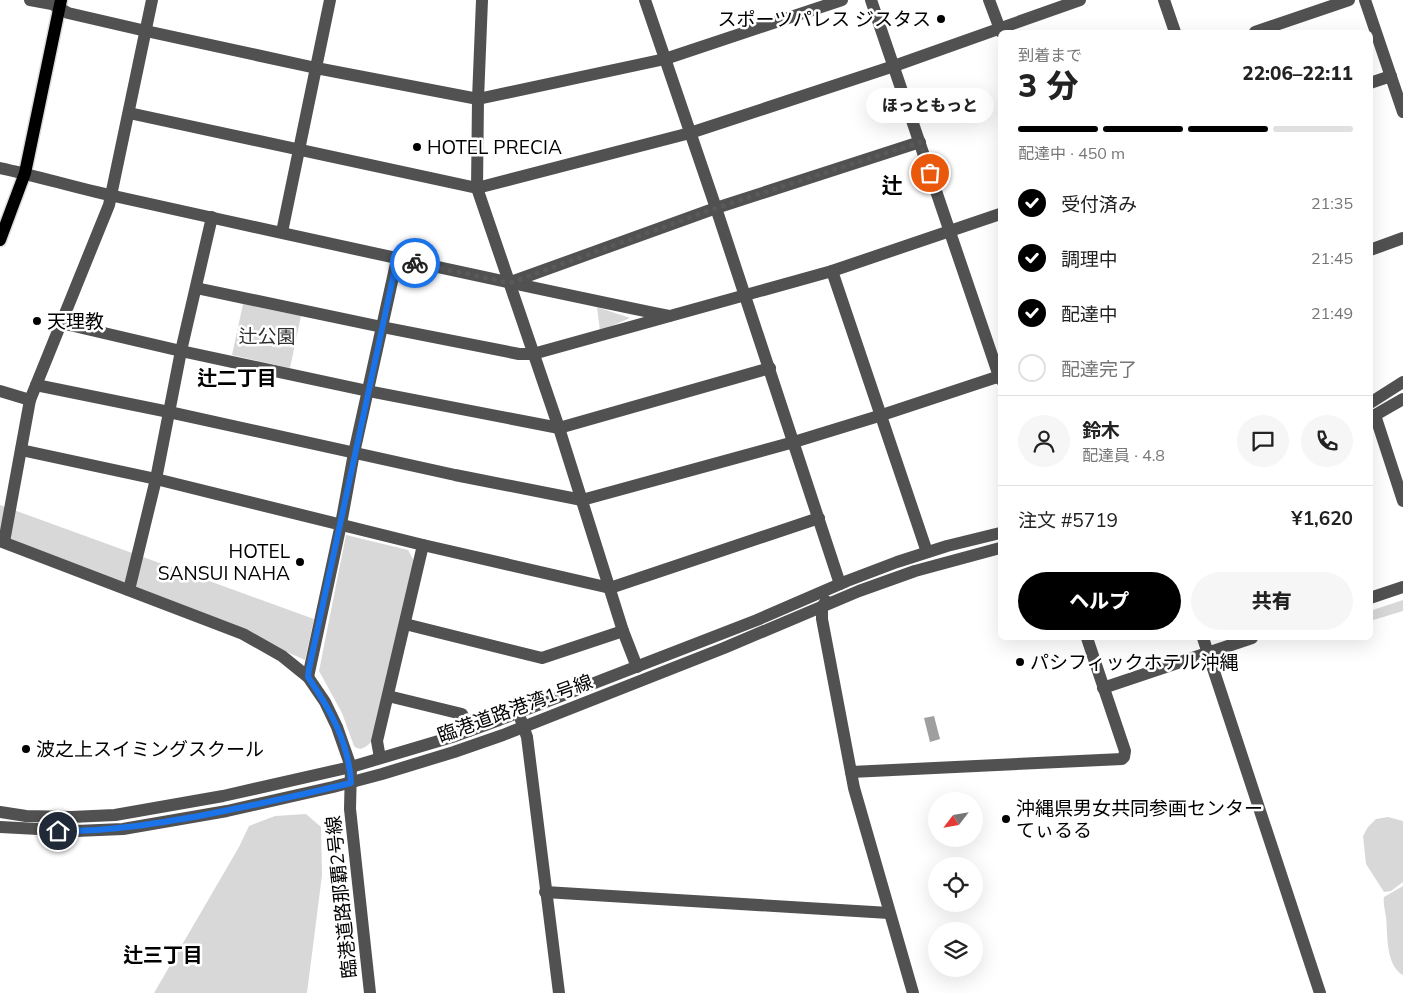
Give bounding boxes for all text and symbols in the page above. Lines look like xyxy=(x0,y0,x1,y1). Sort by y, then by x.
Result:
place label: スポーツパレス ジスタス xyxy=(717,7,931,31)
marker: スポーツパレス ジスタス xyxy=(935,13,947,25)
text: 到着まで xyxy=(1018,45,1082,65)
text: 22:06–22:11 xyxy=(1242,61,1353,85)
text: 3 分 xyxy=(1018,65,1078,105)
callout: ほっともっと xyxy=(866,88,994,123)
text: ほっともっと xyxy=(882,95,978,115)
place label: HOTEL PRECIA xyxy=(427,135,562,159)
marker: HOTEL PRECIA xyxy=(411,141,423,153)
text: 配達中 · 450 m xyxy=(1018,143,1125,163)
pin xyxy=(909,152,951,194)
icon: bag xyxy=(916,159,944,187)
district label: 辻 xyxy=(882,172,903,198)
icon: check xyxy=(1018,189,1046,217)
text: 受付済み xyxy=(1061,192,1137,216)
text: 21:35 xyxy=(1311,193,1353,213)
courier xyxy=(390,238,440,288)
icon: check xyxy=(1018,244,1046,272)
text: 調理中 xyxy=(1061,247,1118,271)
text: 21:45 xyxy=(1311,248,1353,268)
icon: bike xyxy=(401,249,429,277)
icon: check xyxy=(1018,299,1046,327)
text: 配達中 xyxy=(1061,302,1118,326)
text: 21:49 xyxy=(1311,303,1353,323)
place label: 天理教 xyxy=(47,309,104,333)
marker: 天理教 xyxy=(31,315,43,327)
park label: 辻公園 xyxy=(238,324,296,348)
text: 配達完了 xyxy=(1061,357,1137,381)
district label: 辻二丁目 xyxy=(197,365,277,390)
button: person xyxy=(1018,415,1070,467)
button: chat xyxy=(1237,415,1289,467)
button: phone xyxy=(1301,415,1353,467)
text: 鈴木 xyxy=(1082,418,1120,442)
text: 配達員 · 4.8 xyxy=(1082,445,1165,465)
text: ¥1,620 xyxy=(1291,506,1353,530)
text: 注文 #5719 xyxy=(1018,508,1118,532)
place label: HOTEL SANSUI NAHA xyxy=(158,539,291,585)
marker: HOTEL SANSUI NAHA xyxy=(294,556,306,568)
button: ヘルプ xyxy=(1018,572,1181,630)
button: 共有 xyxy=(1191,572,1353,630)
place label: パシフィックホテル沖縄 xyxy=(1030,650,1239,674)
marker: パシフィックホテル沖縄 xyxy=(1014,656,1026,668)
street label: 臨港道路港湾1号線 xyxy=(434,669,596,747)
place label: 波之上スイミングスクール xyxy=(36,737,264,761)
marker: 波之上スイミングスクール xyxy=(20,743,32,755)
north arrow xyxy=(928,792,982,848)
map controls xyxy=(928,792,983,977)
place label: 沖縄県男女共同参画センター てぃるる xyxy=(1016,796,1263,842)
pin xyxy=(37,810,79,852)
marker: 沖縄県男女共同参画センター てぃるる xyxy=(1000,813,1012,825)
street label: 臨港道路那覇2号線 xyxy=(321,814,361,980)
icon: home xyxy=(44,817,72,845)
button: locate xyxy=(928,857,983,912)
button: layers xyxy=(928,922,983,977)
district label: 辻三丁目 xyxy=(123,942,203,967)

